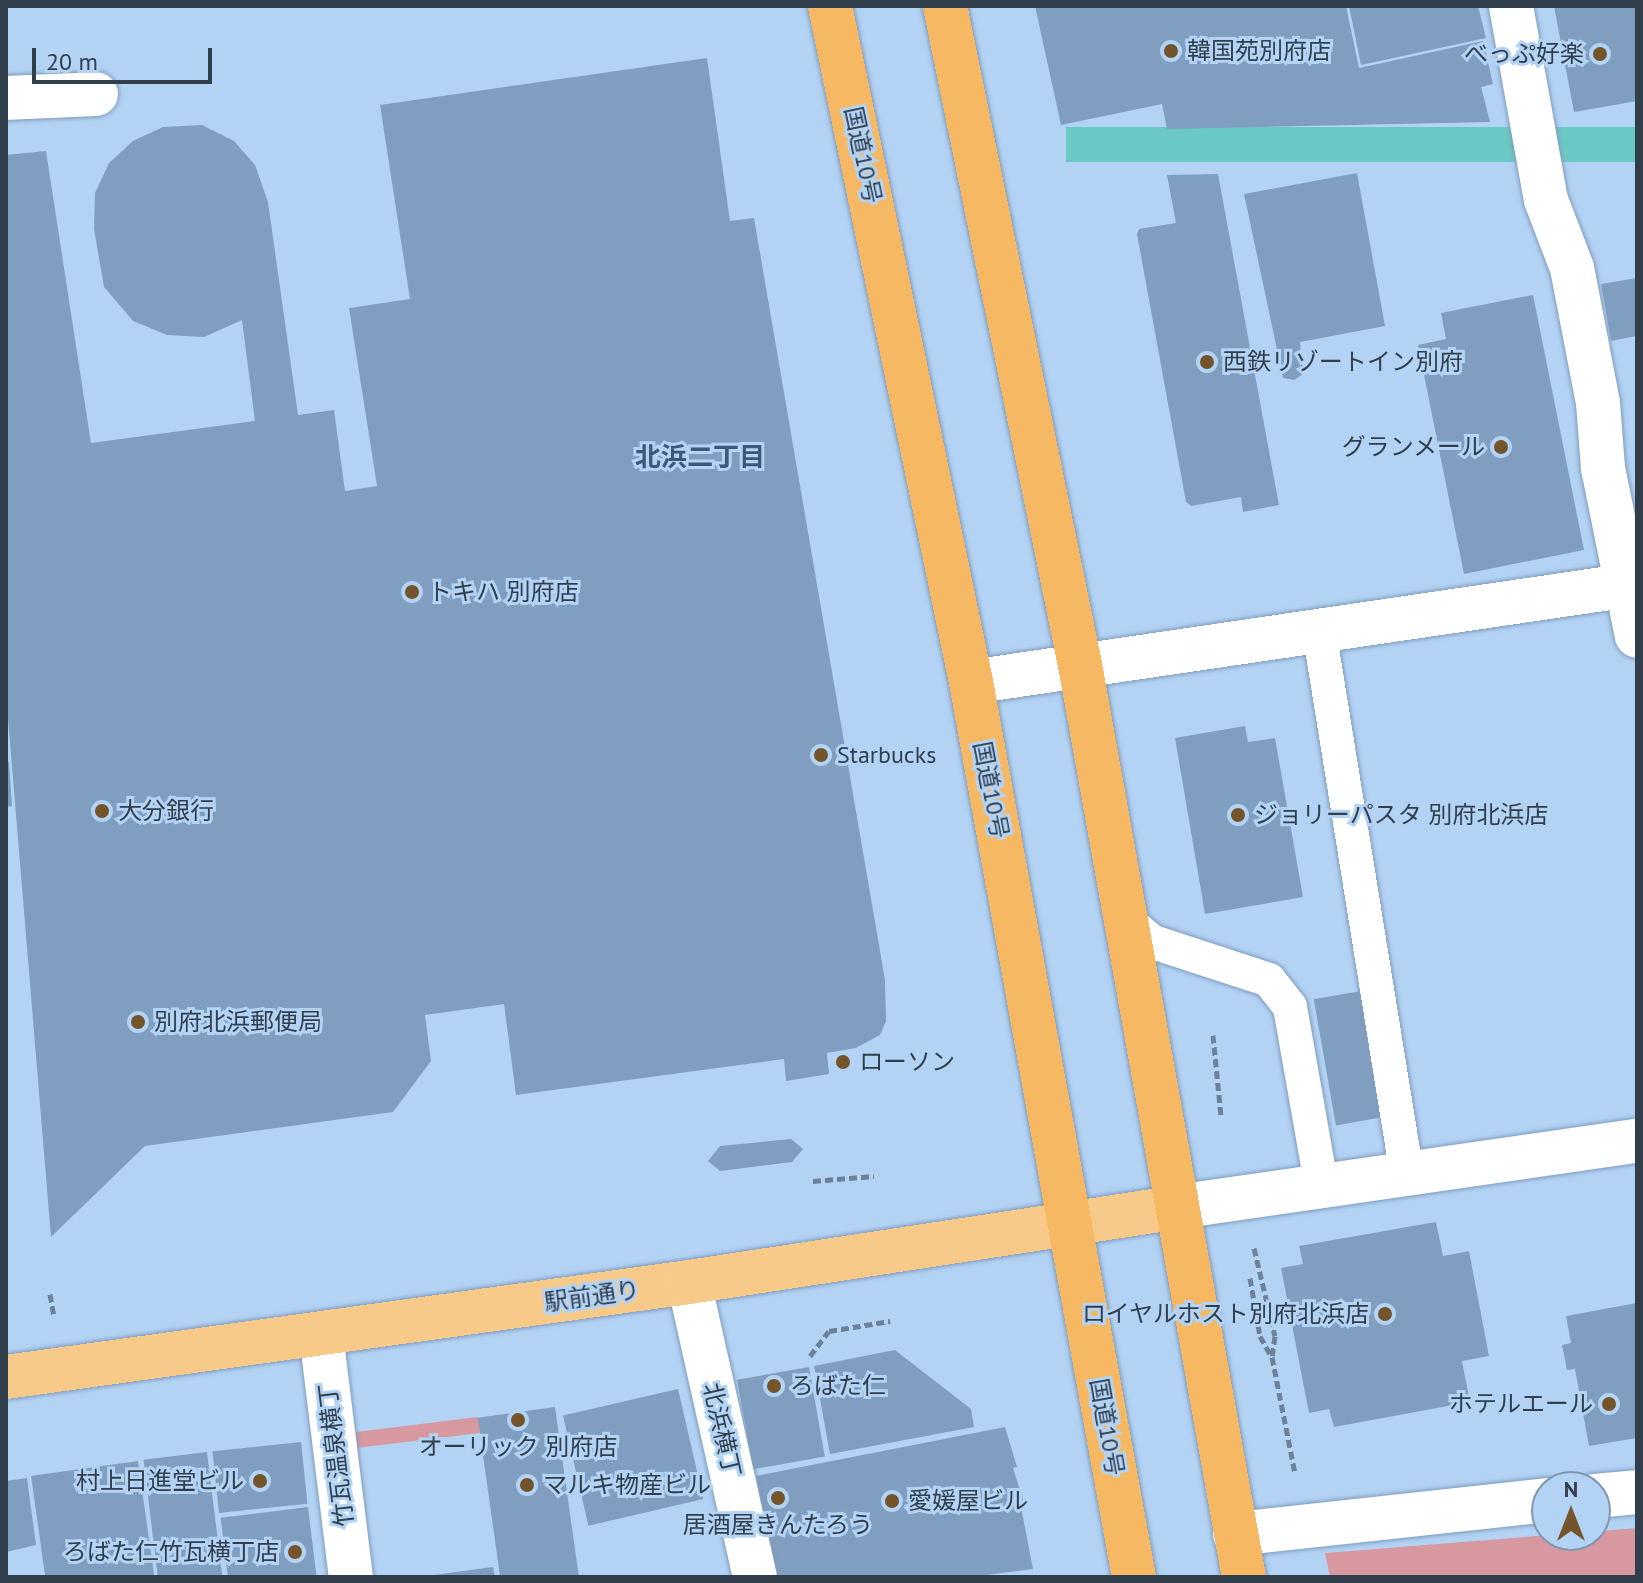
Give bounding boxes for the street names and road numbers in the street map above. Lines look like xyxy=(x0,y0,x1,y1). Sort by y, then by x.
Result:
street label: 国道10号 xyxy=(839,104,887,206)
street label: 国道10号 xyxy=(967,739,1015,841)
street label: 駅前通り xyxy=(542,1275,642,1317)
street label: 国道10号 xyxy=(1084,1376,1130,1478)
street label: 北浜横丁 xyxy=(697,1380,747,1480)
street label: 竹瓦温泉横丁 xyxy=(313,1382,359,1528)

